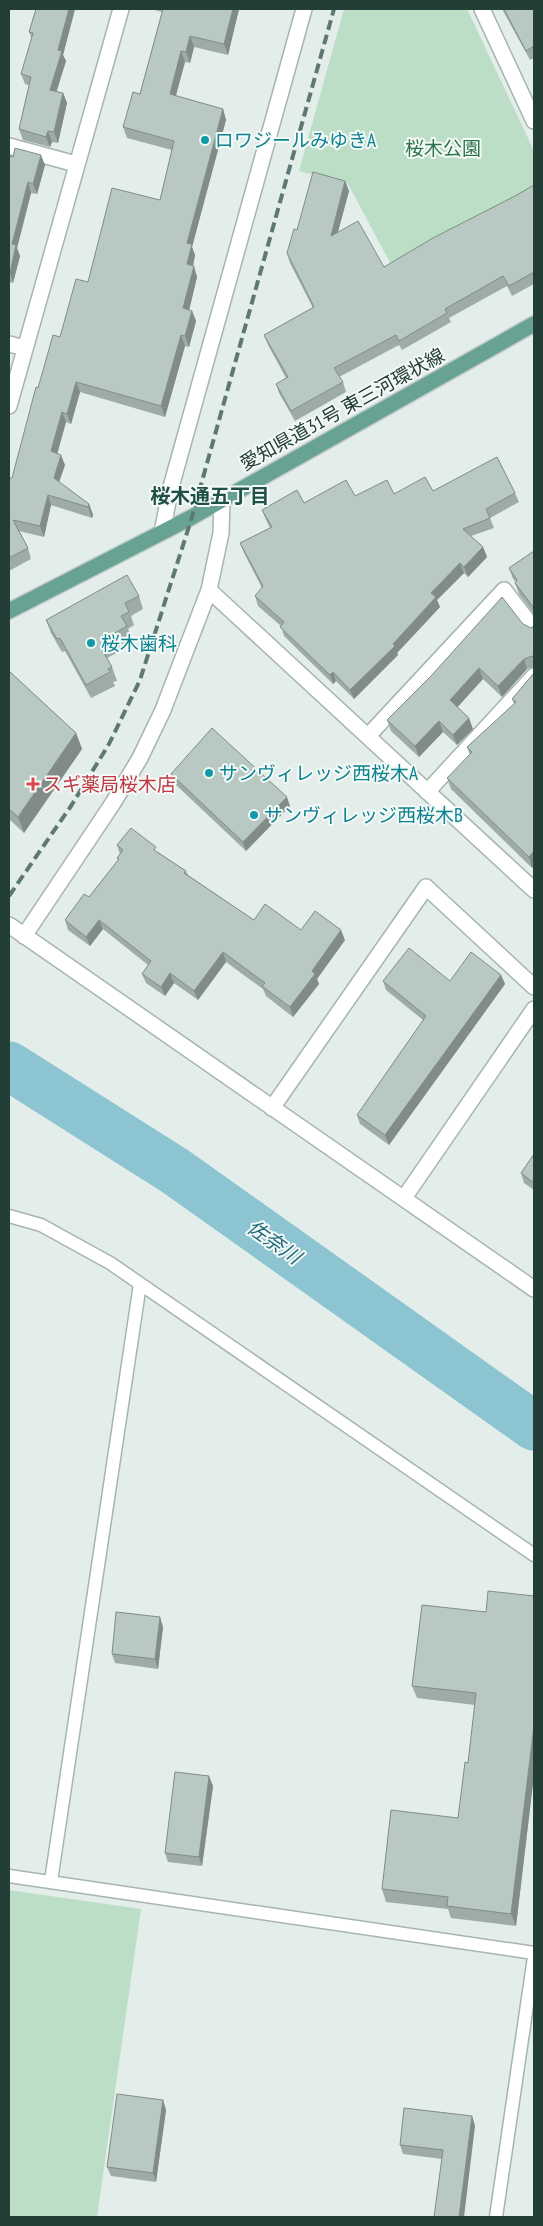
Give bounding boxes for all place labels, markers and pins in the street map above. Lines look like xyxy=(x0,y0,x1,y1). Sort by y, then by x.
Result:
place label: ロワジールみゆきA xyxy=(215,128,376,152)
marker: ロワジールみゆきA xyxy=(199,134,211,146)
place label: 桜木歯科 xyxy=(101,631,177,655)
marker: 桜木歯科 xyxy=(85,637,97,649)
place label: サンヴィレッジ西桜木A xyxy=(219,761,418,785)
marker: サンヴィレッジ西桜木A xyxy=(203,767,215,779)
place label: スギ薬局桜木店 xyxy=(43,772,176,796)
marker: スギ薬局桜木店 xyxy=(27,778,39,790)
place label: サンヴィレッジ西桜木B xyxy=(264,803,463,827)
marker: サンヴィレッジ西桜木B xyxy=(248,809,260,821)

